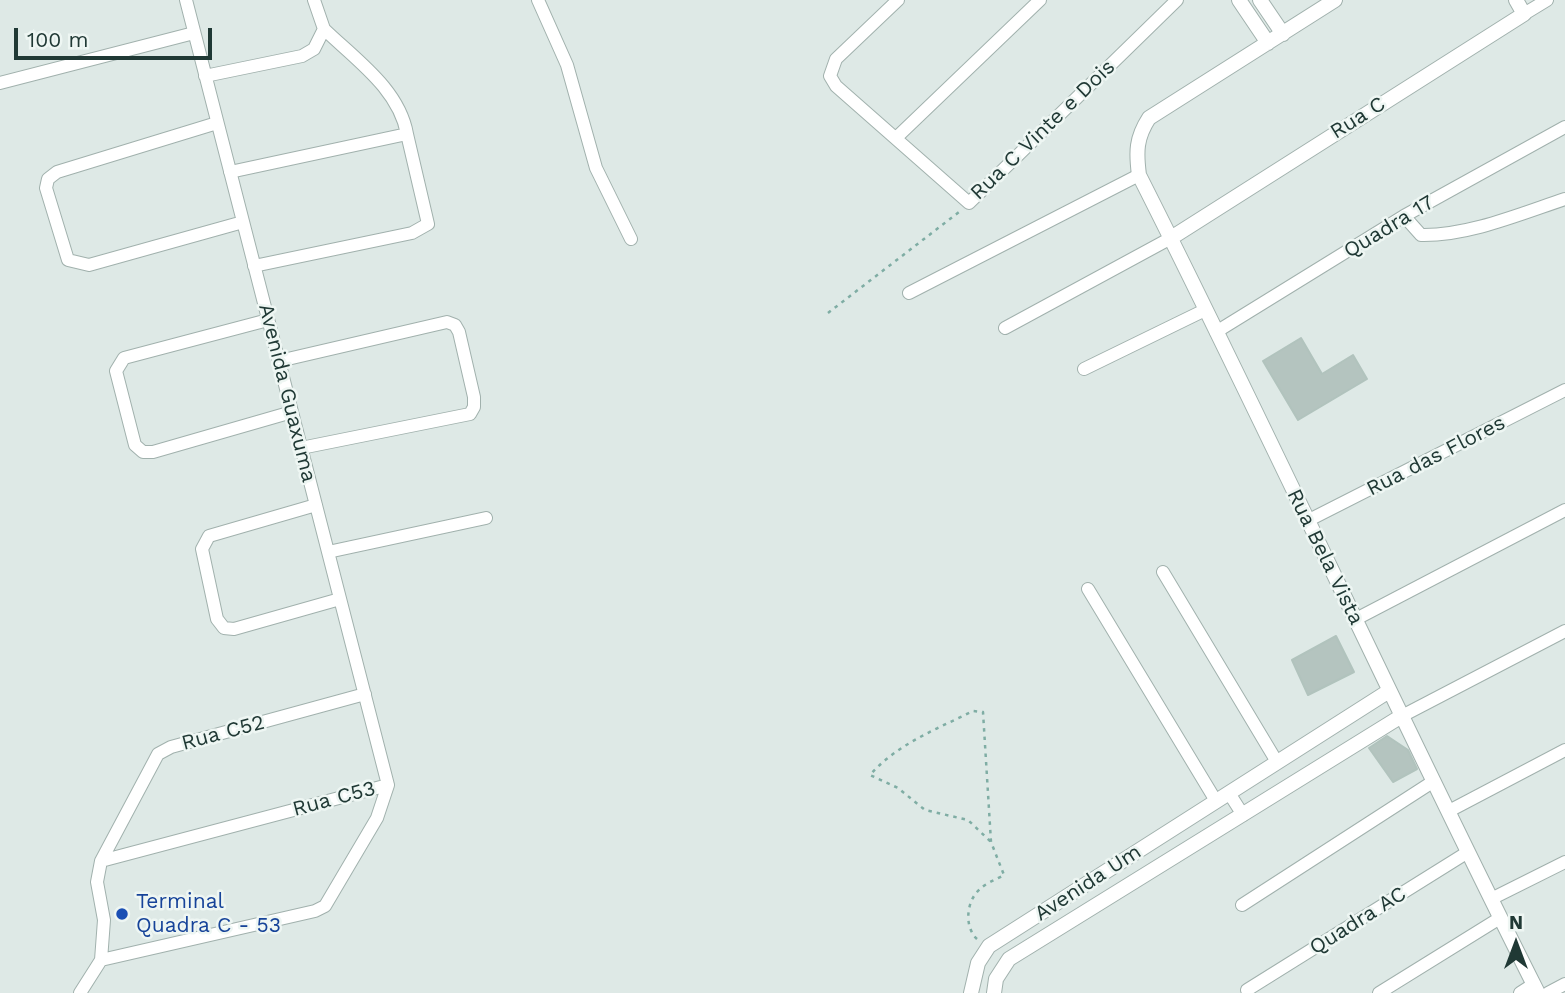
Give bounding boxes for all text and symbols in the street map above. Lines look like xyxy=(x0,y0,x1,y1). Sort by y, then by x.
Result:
scale bar xyxy=(18,14,215,58)
text: 100 m xyxy=(27,27,89,52)
street label: Rua C Vinte e Dois xyxy=(966,55,1120,205)
street label: Rua C xyxy=(1326,91,1390,145)
street label: Quadra 17 xyxy=(1339,190,1439,264)
street label: Avenida Guaxuma xyxy=(253,301,321,485)
street label: Rua das Flores xyxy=(1362,410,1510,502)
street label: Rua Bela Vista xyxy=(1281,485,1369,629)
street label: Rua C52 xyxy=(179,710,267,756)
street label: Rua C53 xyxy=(290,776,378,822)
street label: Avenida Um xyxy=(1030,839,1146,927)
street label: Quadra AC xyxy=(1305,881,1411,961)
place label: Terminal Quadra C - 53 xyxy=(136,889,281,939)
marker: Terminal Quadra C - 53 xyxy=(114,906,130,922)
north arrow xyxy=(1481,909,1551,979)
text: N xyxy=(1509,911,1523,934)

